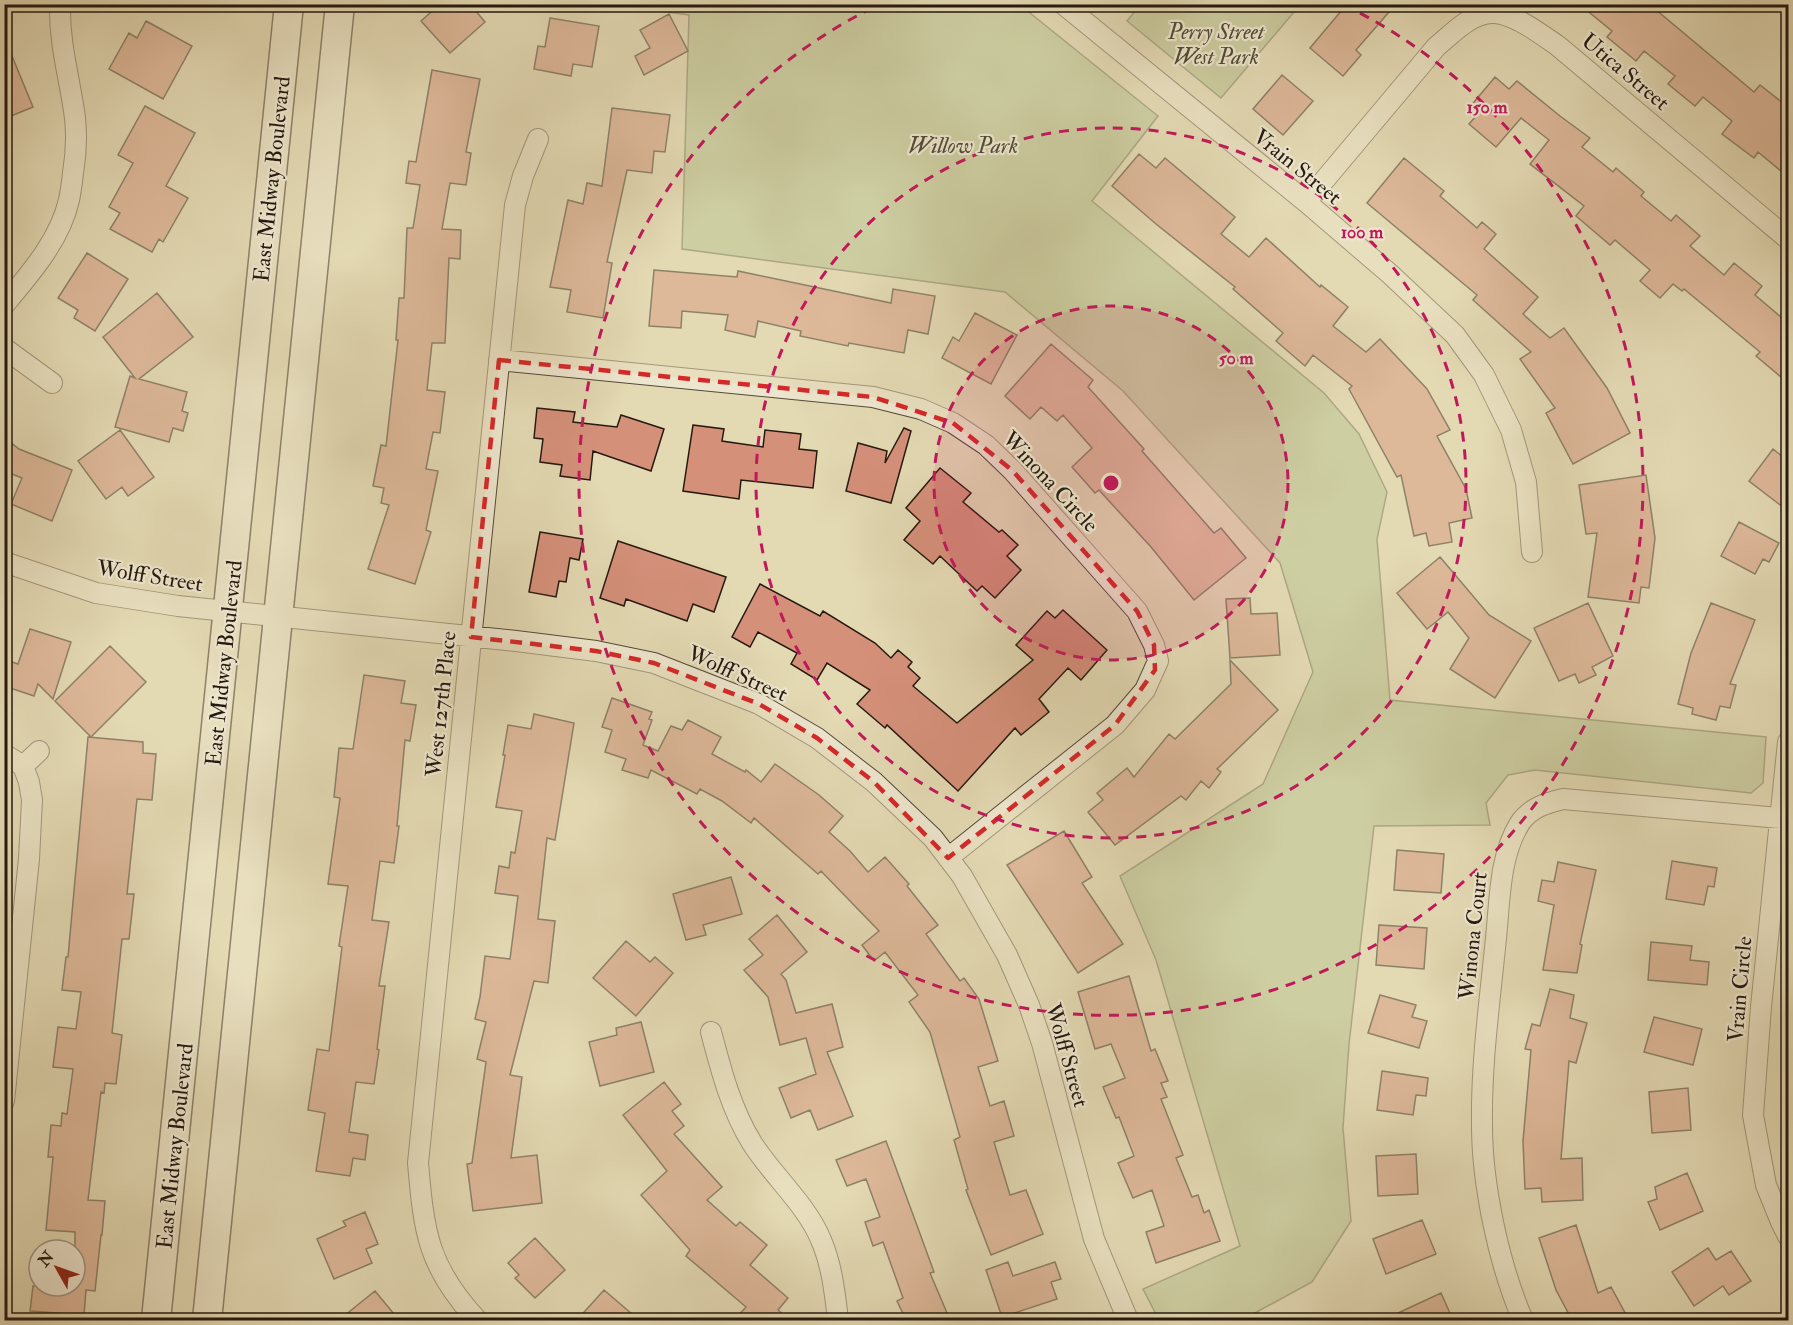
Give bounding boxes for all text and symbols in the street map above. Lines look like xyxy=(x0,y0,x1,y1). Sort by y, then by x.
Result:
park label: Perry Street West Park xyxy=(1167,18,1266,71)
street label: Utica Street xyxy=(1576,27,1675,117)
street label: East Midway Boulevard xyxy=(247,75,297,284)
text: 150 m xyxy=(1466,96,1509,119)
street label: Vrain Street xyxy=(1247,123,1347,211)
park label: Willow Park xyxy=(908,132,1018,160)
text: 100 m xyxy=(1341,221,1384,244)
text: 50 m xyxy=(1219,347,1254,370)
street label: Winona Circle xyxy=(995,424,1104,538)
centre of rings xyxy=(1101,473,1121,493)
street label: Wolff Street xyxy=(94,554,205,598)
street label: East Midway Boulevard xyxy=(199,559,249,768)
street label: West 127th Place xyxy=(419,630,463,780)
street label: Wolff Street xyxy=(682,639,792,708)
street label: Winona Court xyxy=(1452,871,1494,1002)
street label: Vrain Circle xyxy=(1721,935,1759,1043)
street label: Wolff Street xyxy=(1039,999,1095,1110)
street label: East Midway Boulevard xyxy=(150,1042,200,1251)
north arrow xyxy=(27,1238,87,1298)
text: N xyxy=(33,1247,59,1272)

